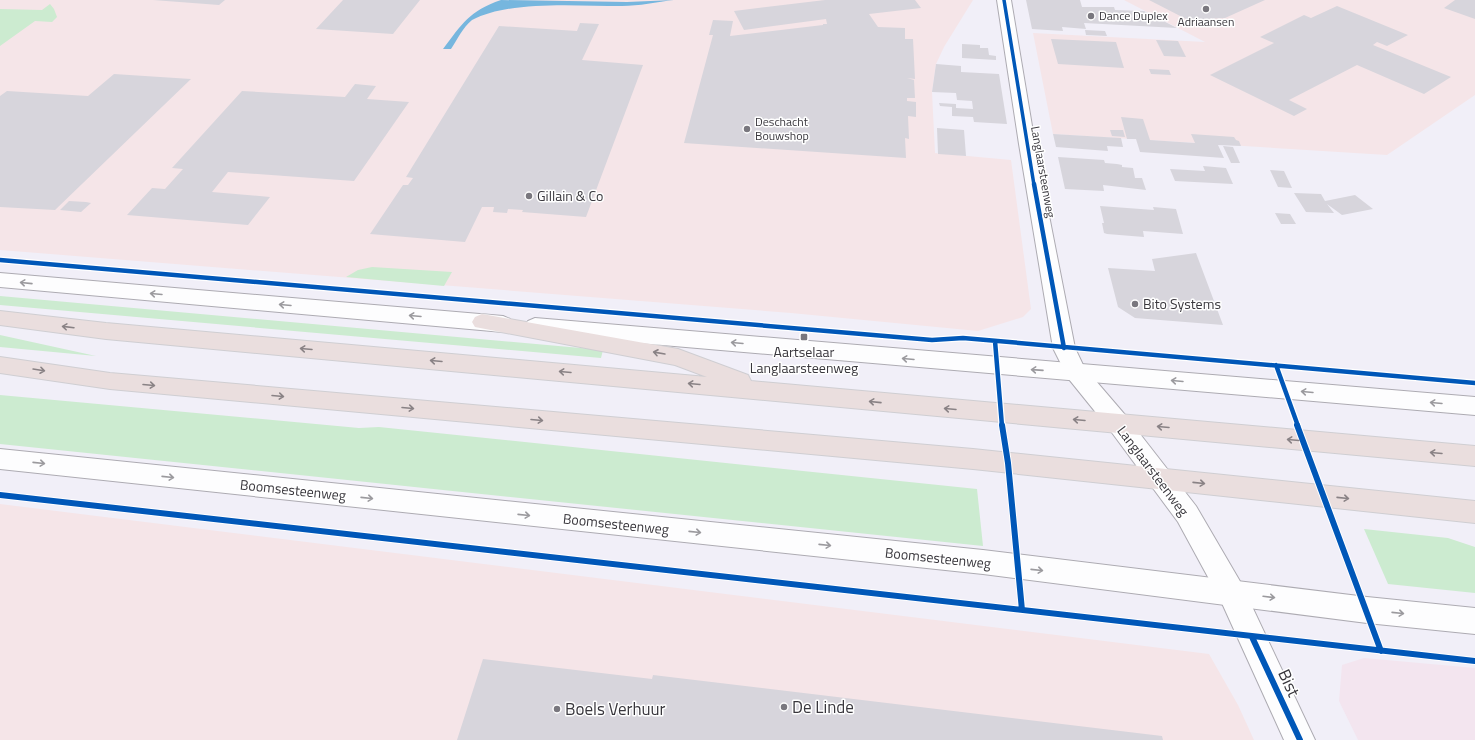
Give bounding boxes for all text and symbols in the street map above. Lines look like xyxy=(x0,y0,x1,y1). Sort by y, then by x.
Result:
marker: Adriaansen xyxy=(1201,4,1211,14)
place label: Dance Duplex xyxy=(1099,6,1168,25)
marker: Dance Duplex xyxy=(1086,11,1096,21)
place label: Adriaansen xyxy=(1178,12,1234,31)
place label: Deschacht Bouwshop xyxy=(755,112,809,145)
marker: Deschacht Bouwshop xyxy=(742,124,752,134)
street label: Langlaarsteenweg xyxy=(1026,125,1061,219)
place label: Gillain & Co xyxy=(537,185,603,206)
marker: Gillain & Co xyxy=(524,191,534,201)
one-way arrow xyxy=(20,279,33,286)
one-way arrow xyxy=(150,290,163,298)
place label: Bito Systems xyxy=(1143,293,1221,314)
marker: Bito Systems xyxy=(1130,299,1140,309)
one-way arrow xyxy=(279,301,292,309)
one-way arrow xyxy=(409,313,422,320)
one-way arrow xyxy=(62,323,75,330)
marker: Aartselaar Langlaarsteenweg xyxy=(799,332,809,342)
one-way arrow xyxy=(730,339,743,347)
place label: Aartselaar Langlaarsteenweg xyxy=(750,341,858,378)
one-way arrow xyxy=(300,346,313,353)
one-way arrow xyxy=(653,349,666,357)
one-way arrow xyxy=(902,355,915,362)
one-way arrow xyxy=(429,357,442,364)
one-way arrow xyxy=(32,366,45,374)
one-way arrow xyxy=(1031,366,1044,373)
one-way arrow xyxy=(559,369,572,376)
one-way arrow xyxy=(1171,378,1184,385)
one-way arrow xyxy=(688,380,701,388)
one-way arrow xyxy=(142,381,155,388)
one-way arrow xyxy=(1300,389,1313,396)
one-way arrow xyxy=(271,393,284,400)
one-way arrow xyxy=(869,398,882,406)
one-way arrow xyxy=(1430,399,1443,406)
one-way arrow xyxy=(401,404,414,412)
one-way arrow xyxy=(944,405,957,412)
one-way arrow xyxy=(530,416,543,423)
one-way arrow xyxy=(1073,416,1086,423)
street label: Langlaarsteenweg xyxy=(1112,421,1194,520)
one-way arrow xyxy=(1157,424,1170,431)
one-way arrow xyxy=(1287,436,1300,443)
one-way arrow xyxy=(1430,449,1443,456)
one-way arrow xyxy=(32,460,45,467)
one-way arrow xyxy=(161,473,174,480)
street label: Boomsesteenweg xyxy=(239,473,347,506)
one-way arrow xyxy=(1192,479,1205,486)
one-way arrow xyxy=(360,494,373,502)
one-way arrow xyxy=(1336,494,1349,502)
street label: Boomsesteenweg xyxy=(562,507,670,540)
one-way arrow xyxy=(517,511,530,518)
one-way arrow xyxy=(689,528,702,535)
street label: Boomsesteenweg xyxy=(884,541,992,574)
one-way arrow xyxy=(818,542,831,549)
one-way arrow xyxy=(1030,566,1043,574)
one-way arrow xyxy=(1262,593,1275,601)
one-way arrow xyxy=(1391,609,1404,617)
street label: Bist xyxy=(1271,665,1307,701)
place label: De Linde xyxy=(792,694,854,720)
place label: Boels Verhuur xyxy=(565,696,666,722)
marker: De Linde xyxy=(779,702,789,712)
marker: Boels Verhuur xyxy=(552,704,562,714)

